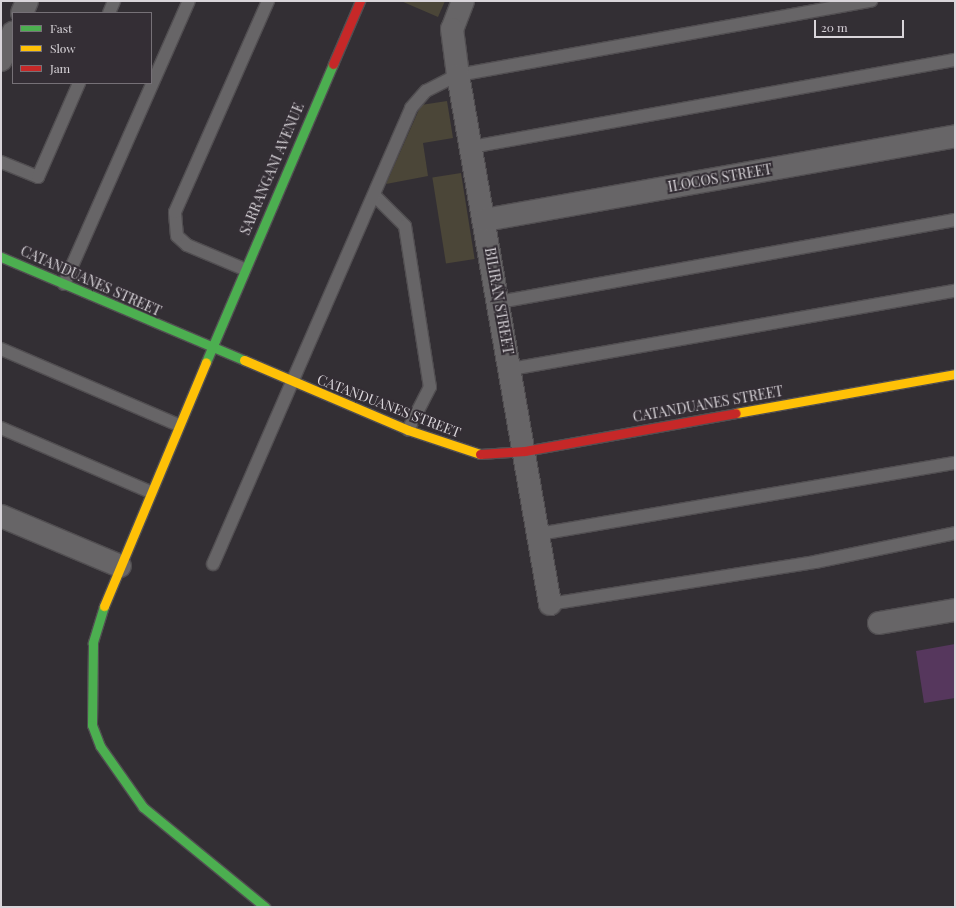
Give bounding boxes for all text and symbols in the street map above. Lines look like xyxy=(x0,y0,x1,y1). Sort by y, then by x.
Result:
legend xyxy=(12,12,152,84)
scale bar xyxy=(816,12,906,38)
text: 20 m xyxy=(821,19,848,35)
text: Fast xyxy=(50,20,72,36)
text: Slow xyxy=(50,40,76,56)
text: Jam xyxy=(50,60,70,76)
street label: SARRANGANI AVENUE xyxy=(236,100,308,238)
street label: ILOCOS STREET xyxy=(667,161,773,195)
street label: CATANDUANES STREET xyxy=(18,242,164,320)
street label: BILIRAN STREET xyxy=(481,246,517,356)
street label: CATANDUANES STREET xyxy=(315,371,463,441)
street label: CATANDUANES STREET xyxy=(631,382,785,426)

